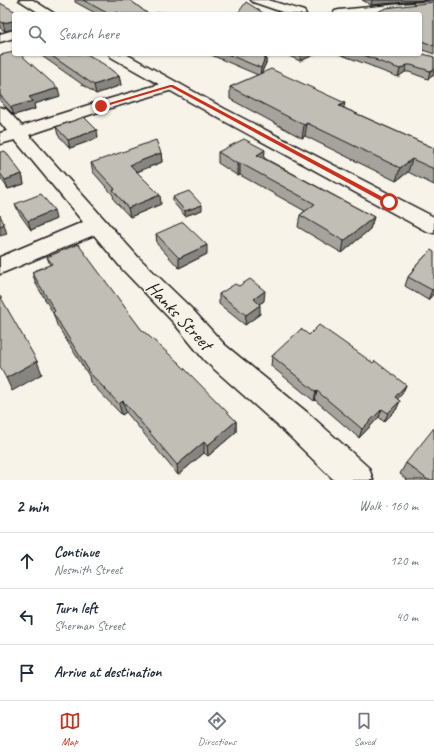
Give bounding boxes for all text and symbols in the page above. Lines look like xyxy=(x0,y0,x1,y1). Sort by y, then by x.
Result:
search box xyxy=(12,12,422,56)
icon: search xyxy=(26,23,48,45)
text: Search here xyxy=(58,25,119,44)
route end xyxy=(92,97,110,115)
route start xyxy=(380,193,398,211)
street label: Hanks Street xyxy=(141,276,219,357)
text: 2 min xyxy=(16,496,49,517)
text: Walk · 160 m xyxy=(359,498,418,514)
text: Continue xyxy=(54,543,99,562)
icon: ahead xyxy=(16,550,38,572)
text: 120 m xyxy=(390,553,418,569)
text: Nesmith Street xyxy=(54,562,123,578)
text: Turn left xyxy=(54,599,97,618)
icon: left xyxy=(16,606,38,628)
text: 40 m xyxy=(396,609,418,625)
text: Sherman Street xyxy=(54,618,125,634)
icon: arrive xyxy=(16,662,38,684)
text: Arrive at destination xyxy=(54,663,161,682)
tab: Map xyxy=(59,710,81,748)
tab: Directions xyxy=(198,710,236,748)
tab: Saved xyxy=(353,710,375,748)

